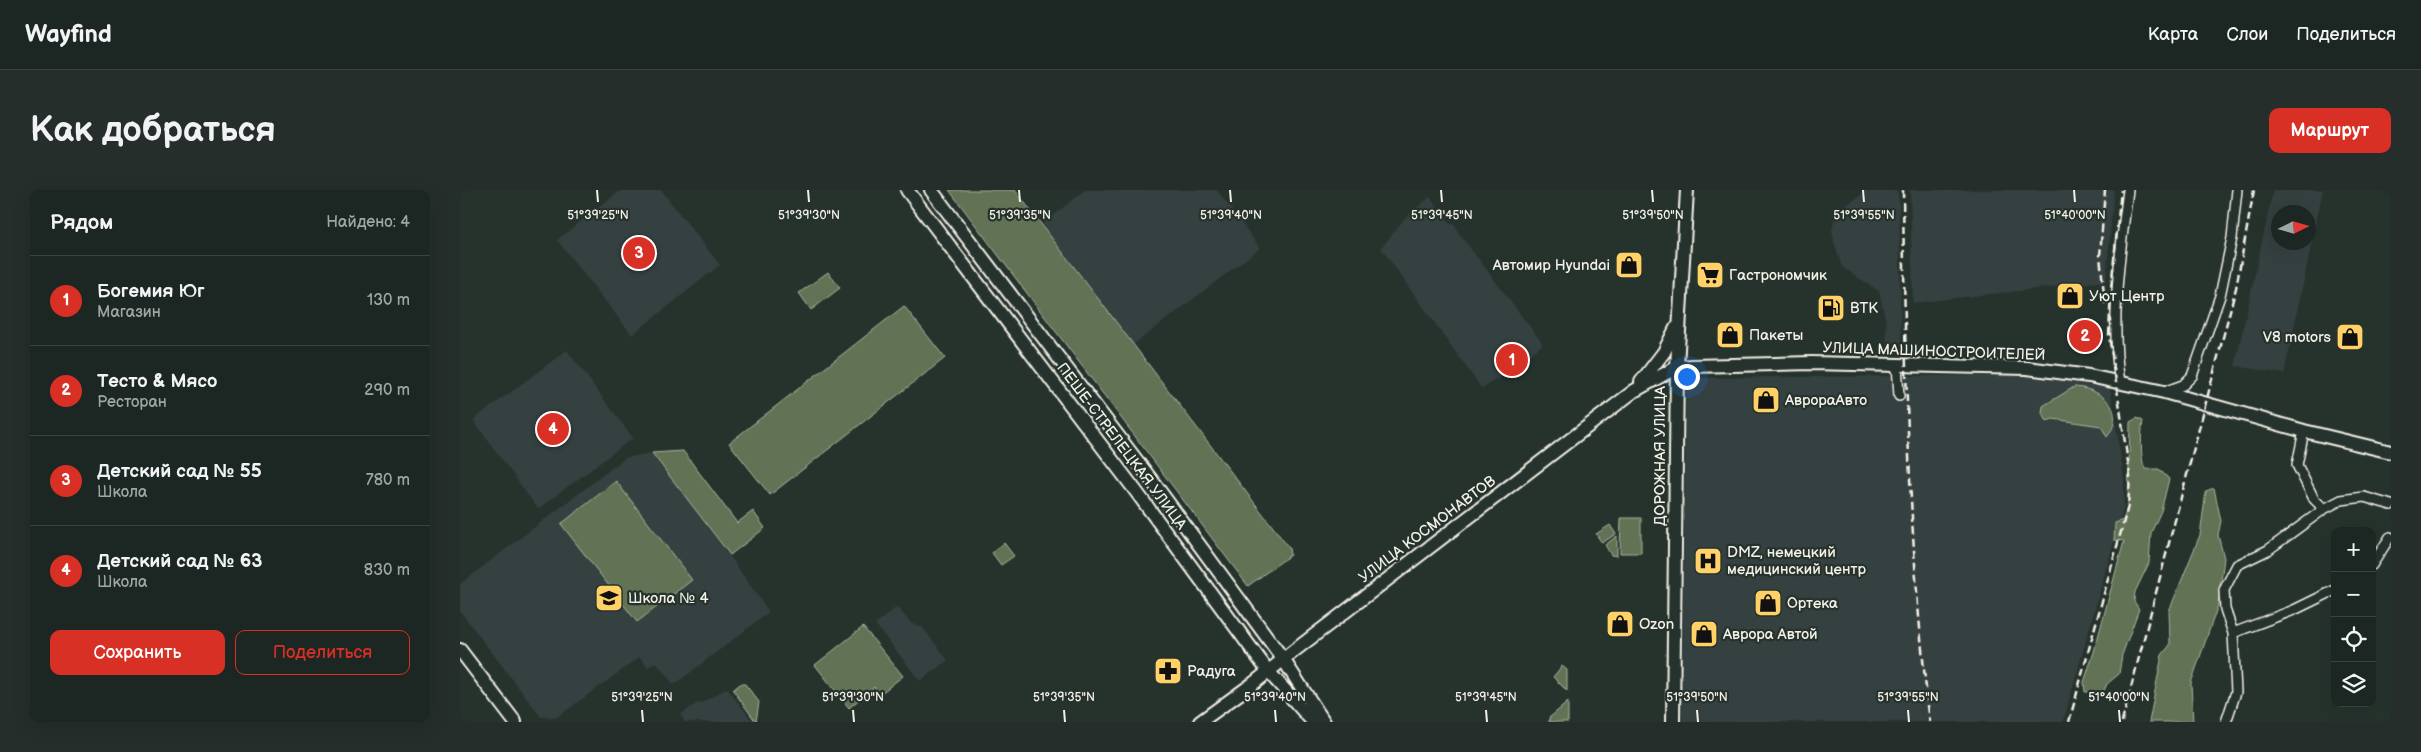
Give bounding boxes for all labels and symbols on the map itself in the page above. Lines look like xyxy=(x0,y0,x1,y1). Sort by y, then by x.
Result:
north arrow xyxy=(2271,205,2316,250)
text: 51°39'25"N xyxy=(567,208,629,223)
text: 51°39'30"N xyxy=(778,208,840,223)
text: 51°39'35"N xyxy=(989,208,1051,223)
text: 51°39'40"N xyxy=(1200,208,1262,223)
text: 51°39'45"N xyxy=(1411,208,1473,223)
text: 51°39'50"N xyxy=(1622,208,1684,223)
text: 51°39'55"N xyxy=(1833,208,1895,223)
text: 51°40'00"N xyxy=(2044,208,2106,223)
pin: 3 xyxy=(623,234,655,272)
shop icon: Автомир Hyundai xyxy=(1614,250,1644,280)
place label: Автомир Hyundai xyxy=(1492,256,1610,275)
supermarket icon: Гастрономчик xyxy=(1695,260,1725,290)
place label: Гастрономчик xyxy=(1729,266,1827,285)
shop icon: Уют Центр xyxy=(2055,281,2085,311)
place label: Уют Центр xyxy=(2089,287,2165,306)
fuel station icon: ВТК xyxy=(1816,293,1846,323)
place label: ВТК xyxy=(1850,299,1878,318)
pin: 2 xyxy=(2069,317,2101,355)
shop icon: Пакеты xyxy=(1715,320,1745,350)
shop icon: V8 motors xyxy=(2335,322,2365,352)
place label: Пакеты xyxy=(1749,326,1803,345)
place label: V8 motors xyxy=(2263,328,2332,347)
street label: УЛИЦА МАШИНОСТРОИТЕЛЕЙ xyxy=(1822,338,2046,365)
pin: 1 xyxy=(1496,341,1528,379)
street label: ПЕШЕ-СТРЕЛЕЦКАЯ УЛИЦА xyxy=(1053,359,1191,534)
your location xyxy=(1674,364,1700,390)
street label: ДОРОЖНАЯ УЛИЦА xyxy=(1651,385,1670,526)
shop icon: АврораАвто xyxy=(1751,385,1781,415)
place label: АврораАвто xyxy=(1784,391,1867,410)
pin: 4 xyxy=(537,410,569,448)
street label: УЛИЦА КОСМОНАВТОВ xyxy=(1355,471,1500,587)
place label: DMZ, немецкий медицинский центр xyxy=(1727,543,1866,579)
hospital icon: DMZ, немецкий медицинский центр xyxy=(1693,546,1723,576)
school or university icon: Школа № 4 xyxy=(594,583,624,613)
shop icon: Ортека xyxy=(1753,588,1783,618)
place label: Школа № 4 xyxy=(628,589,709,608)
place label: Ортека xyxy=(1787,594,1838,613)
shop icon: Ozon xyxy=(1605,609,1635,639)
place label: Ozon xyxy=(1639,615,1674,634)
shop icon: Аврора Автой xyxy=(1689,619,1719,649)
place label: Аврора Автой xyxy=(1722,625,1818,644)
pharmacy icon: Радуга xyxy=(1153,656,1183,686)
place label: Радуга xyxy=(1187,662,1236,681)
text: 51°39'25"N xyxy=(611,690,673,705)
text: 51°39'30"N xyxy=(822,690,884,705)
text: 51°39'35"N xyxy=(1033,690,1095,705)
text: 51°39'40"N xyxy=(1244,690,1306,705)
text: 51°39'45"N xyxy=(1455,690,1517,705)
text: 51°39'50"N xyxy=(1666,690,1728,705)
text: 51°39'55"N xyxy=(1877,690,1939,705)
text: 51°40'00"N xyxy=(2088,690,2150,705)

